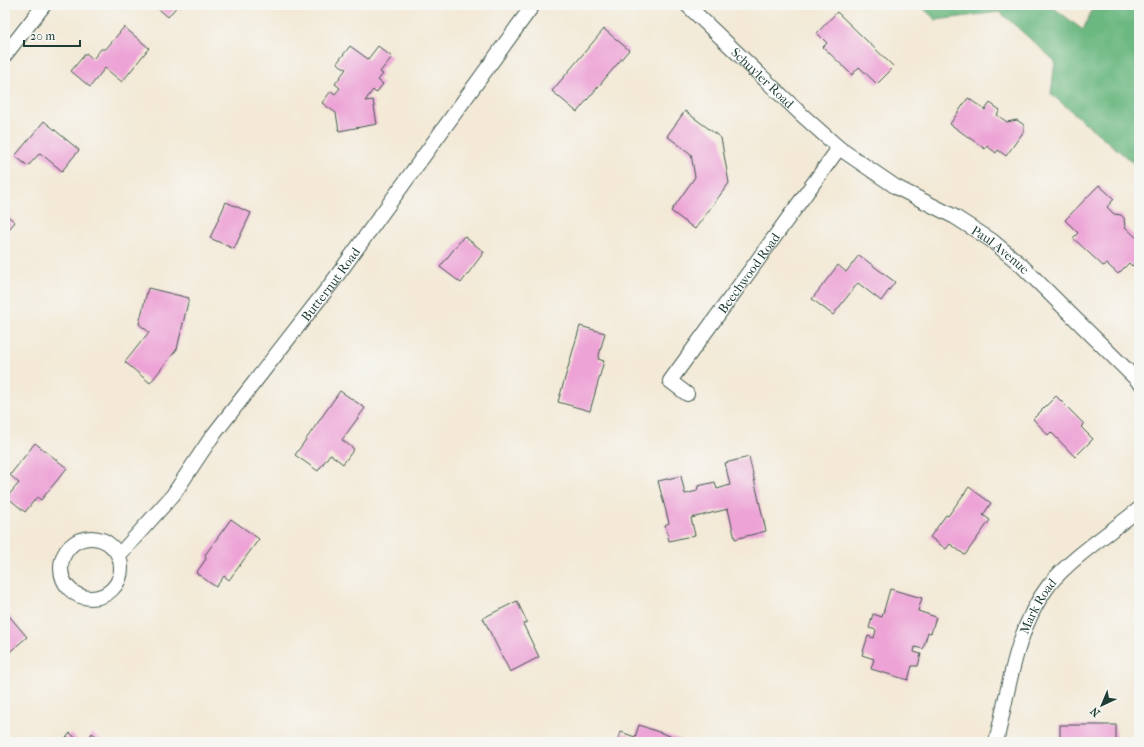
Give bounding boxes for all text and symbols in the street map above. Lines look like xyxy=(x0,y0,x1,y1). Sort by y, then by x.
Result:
scale bar xyxy=(24,22,80,48)
text: 20 m xyxy=(30,29,55,43)
street label: Schuyler Road xyxy=(728,45,798,112)
street label: Paul Avenue xyxy=(969,223,1033,277)
street label: Beechwood Road xyxy=(715,229,784,316)
street label: Butternut Road xyxy=(298,244,364,324)
street label: Mark Road xyxy=(1017,575,1060,636)
north arrow xyxy=(1082,685,1122,725)
text: N xyxy=(1087,704,1103,719)

